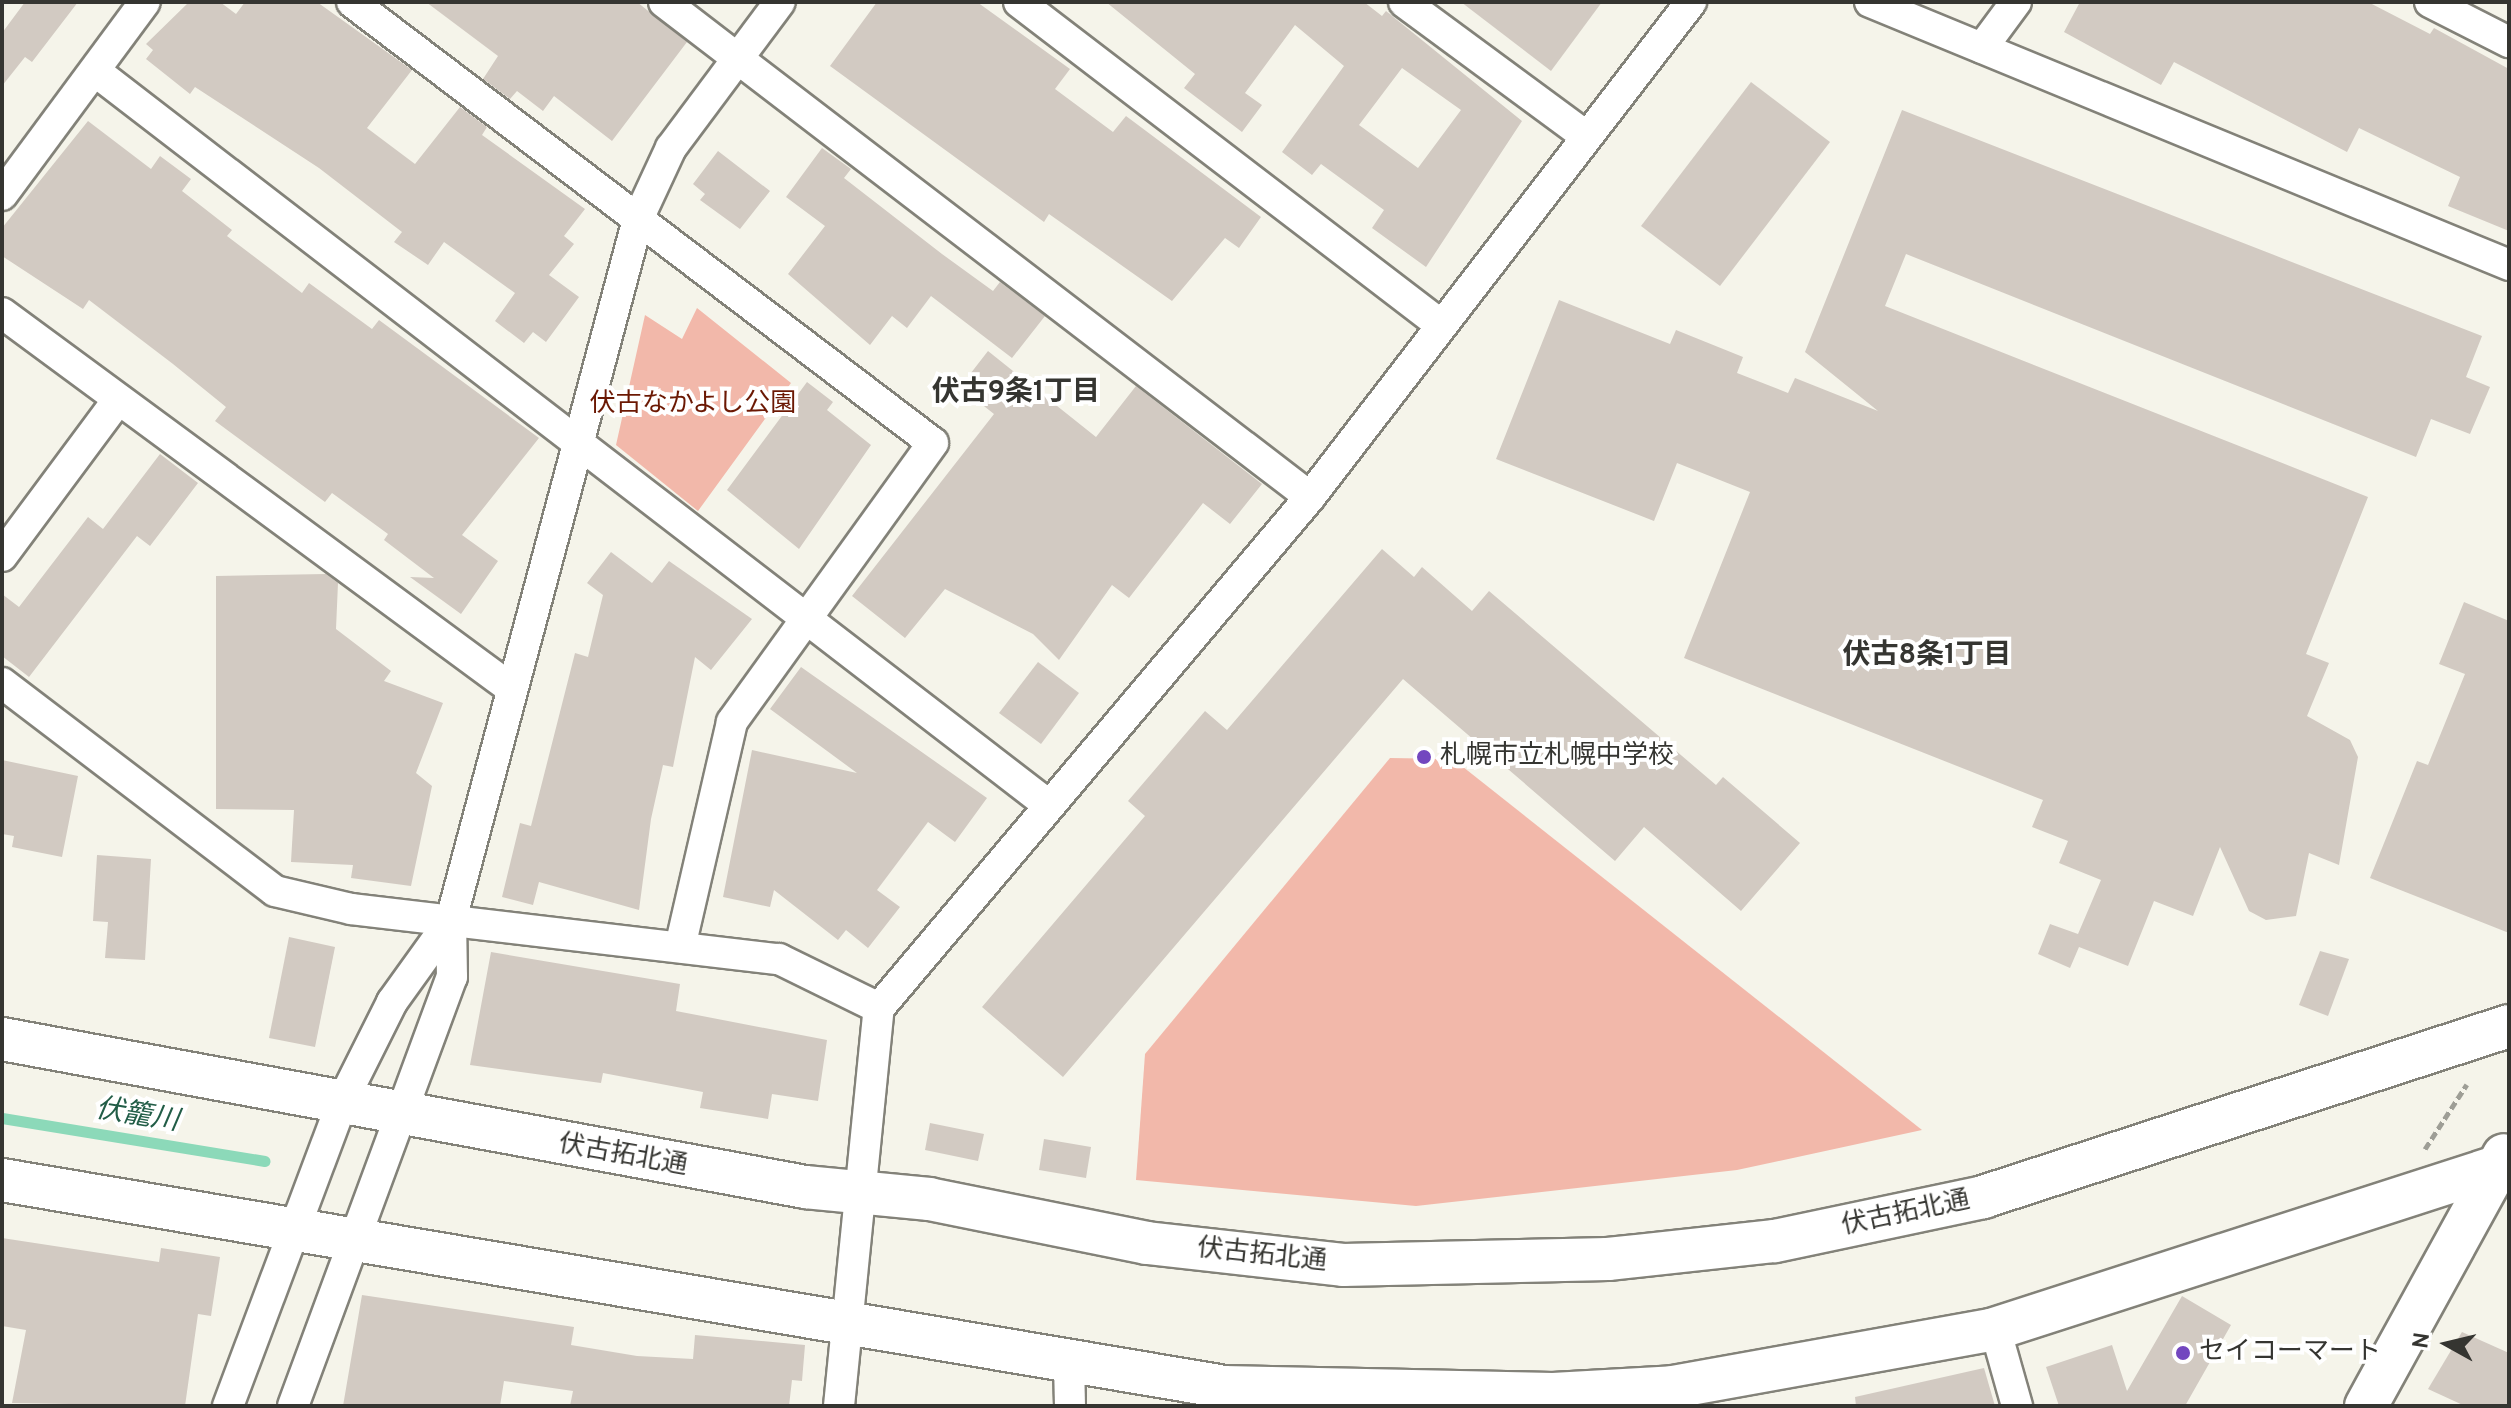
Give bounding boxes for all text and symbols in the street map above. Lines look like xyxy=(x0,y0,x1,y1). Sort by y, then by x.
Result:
district label: 伏古9条1丁目 xyxy=(932,376,1100,410)
park label: 伏古なかよし公園 xyxy=(589,389,797,421)
district label: 伏古8条1丁目 xyxy=(1843,639,2011,673)
place label: 札幌市立札幌中学校 xyxy=(1440,741,1674,773)
marker: 札幌市立札幌中学校 xyxy=(1415,748,1433,766)
water label: 伏籠川 xyxy=(93,1093,181,1139)
street label: 伏古拓北通 xyxy=(556,1129,690,1183)
street label: 伏古拓北通 xyxy=(1839,1185,1973,1243)
street label: 伏古拓北通 xyxy=(1196,1234,1328,1278)
north arrow xyxy=(2407,1304,2487,1384)
text: N xyxy=(2408,1331,2437,1350)
place label: セイコーマート xyxy=(2199,1337,2381,1369)
marker: セイコーマート xyxy=(2174,1344,2192,1362)

